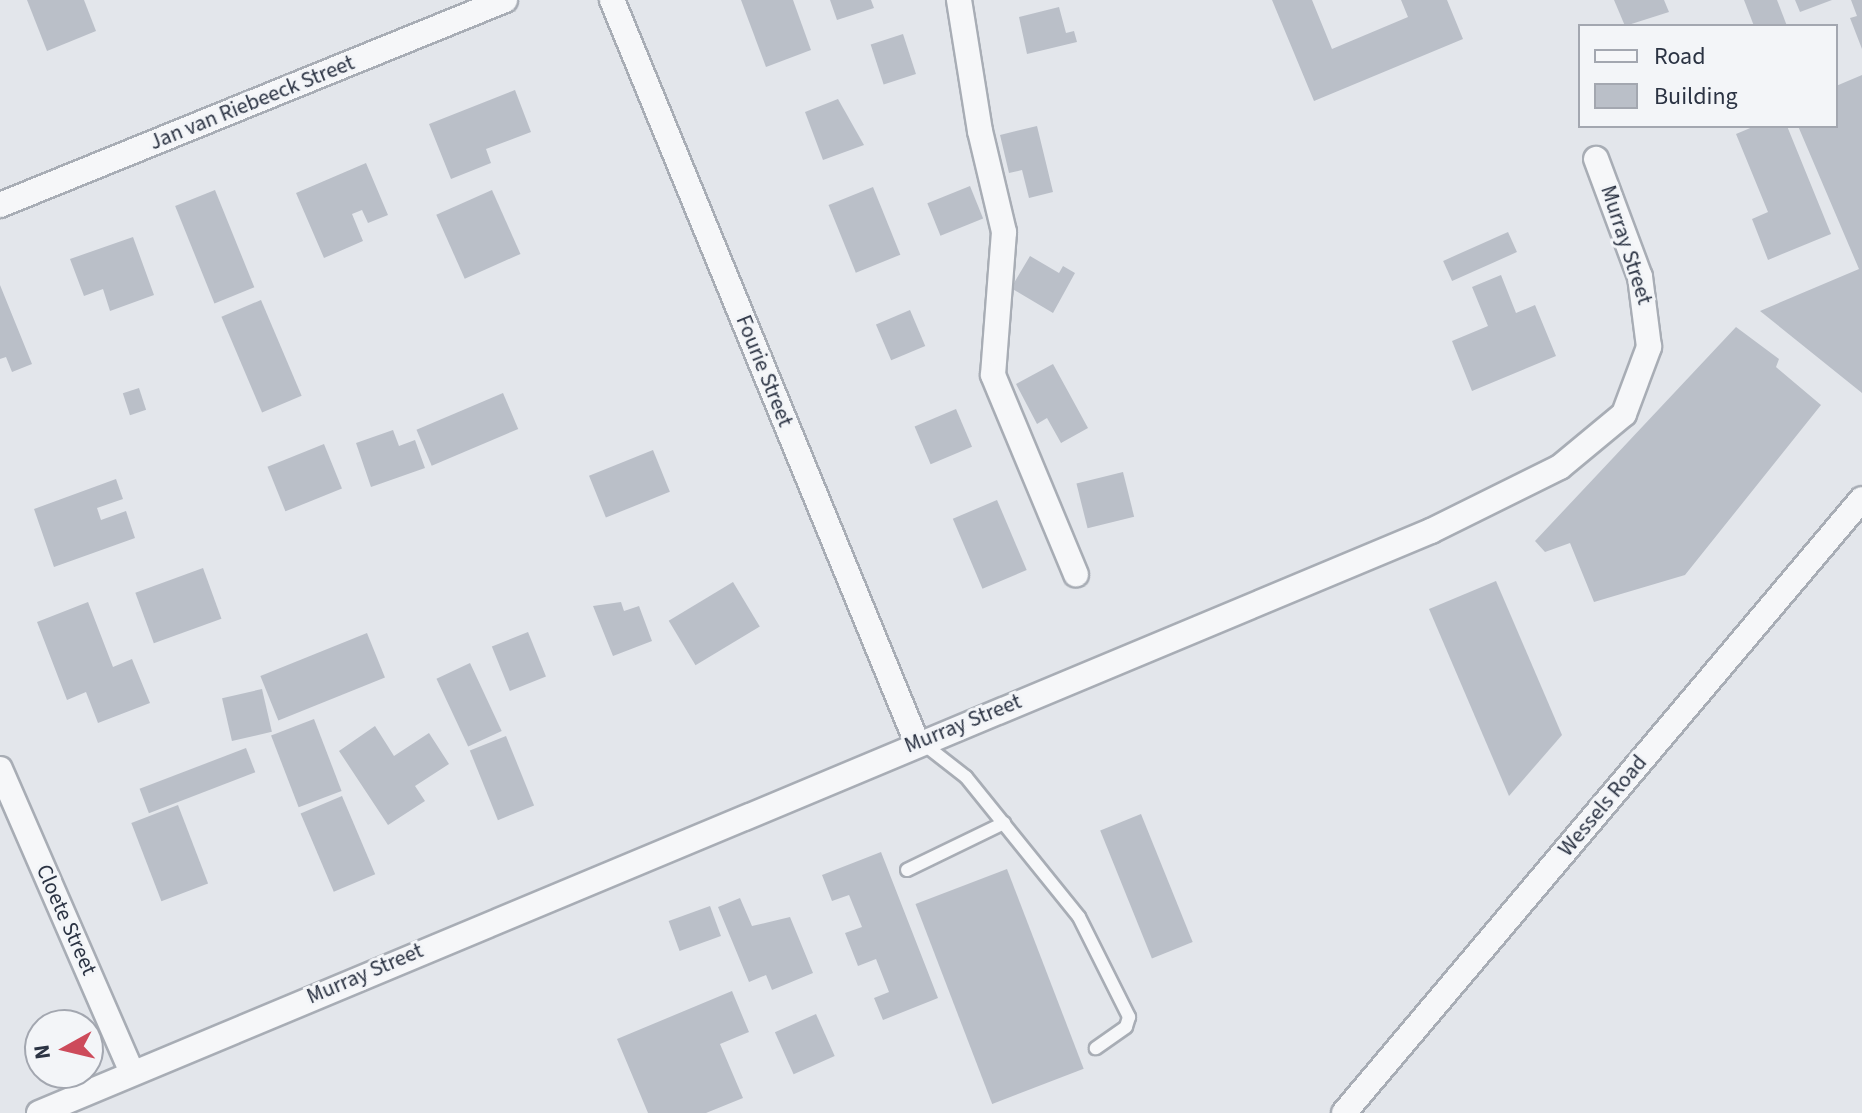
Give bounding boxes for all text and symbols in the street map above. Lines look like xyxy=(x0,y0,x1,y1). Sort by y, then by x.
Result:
legend xyxy=(1578,24,1838,128)
text: Road xyxy=(1654,39,1706,74)
street label: Jan van Riebeeck Street xyxy=(146,50,358,156)
text: Building xyxy=(1654,79,1738,114)
street label: Murray Street xyxy=(1594,182,1658,308)
street label: Fourie Street xyxy=(730,311,798,431)
street label: Murray Street xyxy=(901,689,1025,759)
street label: Wessels Road xyxy=(1553,750,1653,862)
street label: Cloete Street xyxy=(30,861,102,979)
street label: Murray Street xyxy=(303,938,427,1010)
north arrow xyxy=(24,1009,104,1089)
text: N xyxy=(25,1043,59,1062)

